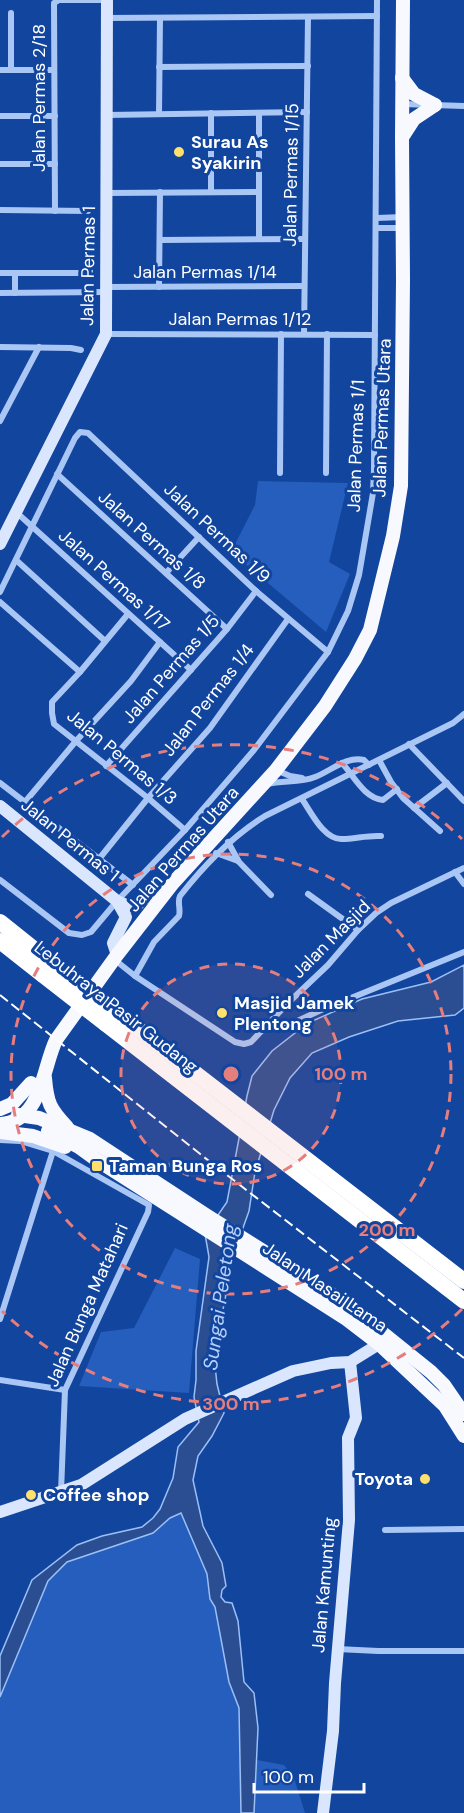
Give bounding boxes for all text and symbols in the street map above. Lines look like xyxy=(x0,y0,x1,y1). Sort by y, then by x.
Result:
street label: Jalan Permas 2/18 xyxy=(27,24,51,172)
street label: Jalan Permas 1/15 xyxy=(278,103,304,247)
place label: Surau As Syakirin xyxy=(191,130,269,175)
marker: Surau As Syakirin xyxy=(172,145,186,159)
street label: Jalan Permas 1 xyxy=(75,206,101,326)
street label: Jalan Permas 1/14 xyxy=(133,260,277,284)
street label: Jalan Permas 1/12 xyxy=(169,307,311,331)
street label: Jalan Permas Utara xyxy=(367,338,397,498)
street label: Jalan Permas 1/1 xyxy=(342,379,370,513)
street label: Jalan Permas 1/9 xyxy=(159,477,275,589)
street label: Jalan Permas 1/8 xyxy=(93,485,211,595)
street label: Jalan Permas 1/17 xyxy=(53,524,175,636)
street label: Jalan Permas 1/5 xyxy=(117,609,225,729)
street label: Jalan Permas 1/4 xyxy=(157,639,260,761)
street label: Jalan Permas 1/3 xyxy=(62,704,182,810)
street label: Jalan Permas Utara xyxy=(122,781,244,917)
street label: Jalan Permas 1 xyxy=(16,793,124,887)
street label: Jalan Masjid xyxy=(287,895,375,983)
street label: Lebuhraya Pasir Gudang xyxy=(29,936,203,1078)
place label: Masjid Jamek Plentong xyxy=(234,991,355,1036)
marker: Masjid Jamek Plentong xyxy=(215,1006,229,1020)
text: 100 m xyxy=(314,1062,368,1086)
centre of rings xyxy=(221,1064,241,1084)
place label: Taman Bunga Ros xyxy=(109,1154,262,1178)
marker: Taman Bunga Ros xyxy=(90,1159,104,1173)
text: 200 m xyxy=(359,1218,415,1242)
street label: Jalan Bunga Matahari xyxy=(40,1219,134,1391)
water label: Sungai Peletong xyxy=(197,1221,243,1372)
street label: Jalan Masai Lama xyxy=(258,1236,392,1338)
text: 300 m xyxy=(202,1392,260,1416)
place label: Toyota xyxy=(355,1467,413,1491)
marker: Toyota xyxy=(418,1472,432,1486)
place label: Coffee shop xyxy=(43,1483,150,1507)
marker: Coffee shop xyxy=(24,1488,38,1502)
street label: Jalan Kamunting xyxy=(306,1516,342,1654)
scale bar xyxy=(254,1756,364,1794)
text: 100 m xyxy=(263,1765,314,1789)

